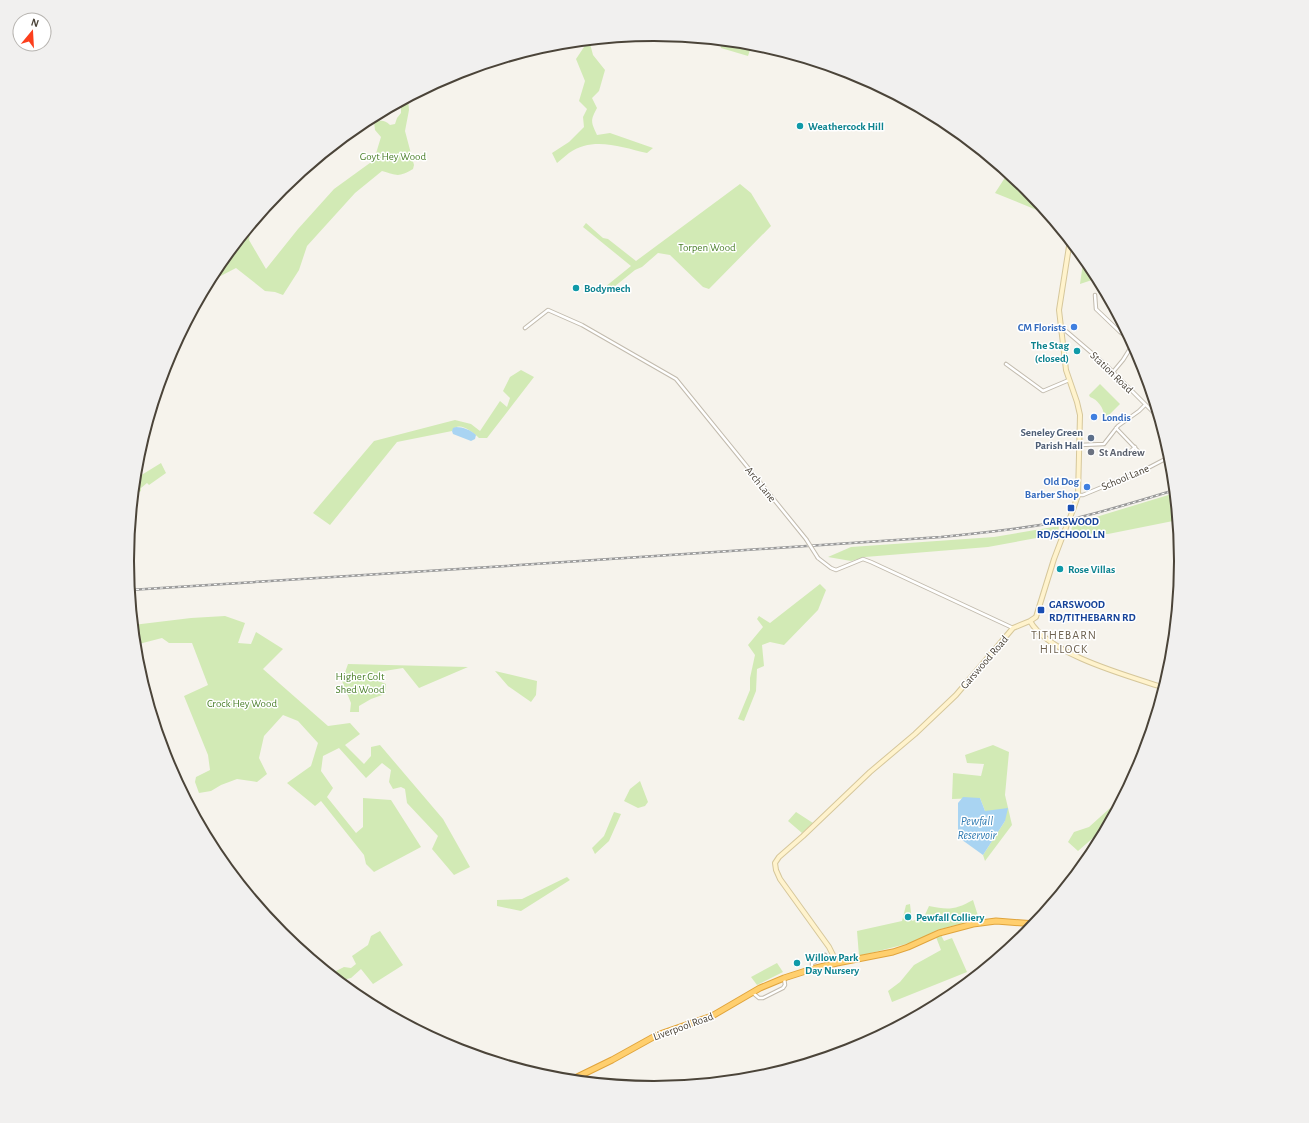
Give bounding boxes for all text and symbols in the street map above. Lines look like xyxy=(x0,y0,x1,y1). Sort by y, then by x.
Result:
north arrow xyxy=(12,12,52,52)
text: N xyxy=(30,17,40,29)
marker: Weathercock Hill xyxy=(795,121,805,131)
place label: Weathercock Hill xyxy=(808,121,884,132)
park label: Goyt Hey Wood xyxy=(360,151,426,162)
park label: Torpen Wood xyxy=(678,242,736,253)
marker: Bodymech xyxy=(571,283,581,293)
place label: Bodymech xyxy=(584,283,631,294)
place label: CM Florists xyxy=(1018,322,1066,333)
marker: CM Florists xyxy=(1069,322,1079,332)
place label: The Stag (closed) xyxy=(1031,340,1069,364)
marker: The Stag (closed) xyxy=(1072,346,1082,356)
street label: Station Road xyxy=(1088,349,1135,395)
marker: Londis xyxy=(1089,412,1099,422)
place label: Londis xyxy=(1102,412,1131,423)
place label: Seneley Green Parish Hall xyxy=(1020,427,1083,451)
marker: Seneley Green Parish Hall xyxy=(1086,433,1096,443)
marker: St Andrew xyxy=(1086,447,1096,457)
place label: St Andrew xyxy=(1099,447,1145,458)
street label: School Lane xyxy=(1100,463,1151,492)
street label: Arch Lane xyxy=(743,465,778,504)
place label: Old Dog Barber Shop xyxy=(1025,476,1079,500)
marker: Old Dog Barber Shop xyxy=(1082,482,1092,492)
marker: GARSWOOD RD/SCHOOL LN xyxy=(1066,503,1076,513)
place label: GARSWOOD RD/SCHOOL LN xyxy=(1037,516,1105,540)
marker: Rose Villas xyxy=(1055,564,1065,574)
place label: Rose Villas xyxy=(1068,564,1115,575)
place label: GARSWOOD RD/TITHEBARN RD xyxy=(1049,599,1136,623)
marker: GARSWOOD RD/TITHEBARN RD xyxy=(1036,605,1046,615)
district label: TITHEBARN HILLOCK xyxy=(1031,629,1097,655)
street label: Garswood Road xyxy=(958,633,1011,691)
park label: Higher Colt Shed Wood xyxy=(335,671,385,695)
park label: Crock Hey Wood xyxy=(207,698,277,709)
water label: Pewfall Reservoir xyxy=(957,815,998,841)
marker: Pewfall Colliery xyxy=(903,912,913,922)
place label: Pewfall Colliery xyxy=(916,912,985,923)
place label: Willow Park Day Nursery xyxy=(805,952,859,976)
marker: Willow Park Day Nursery xyxy=(792,958,802,968)
street label: Liverpool Road xyxy=(652,1010,715,1042)

